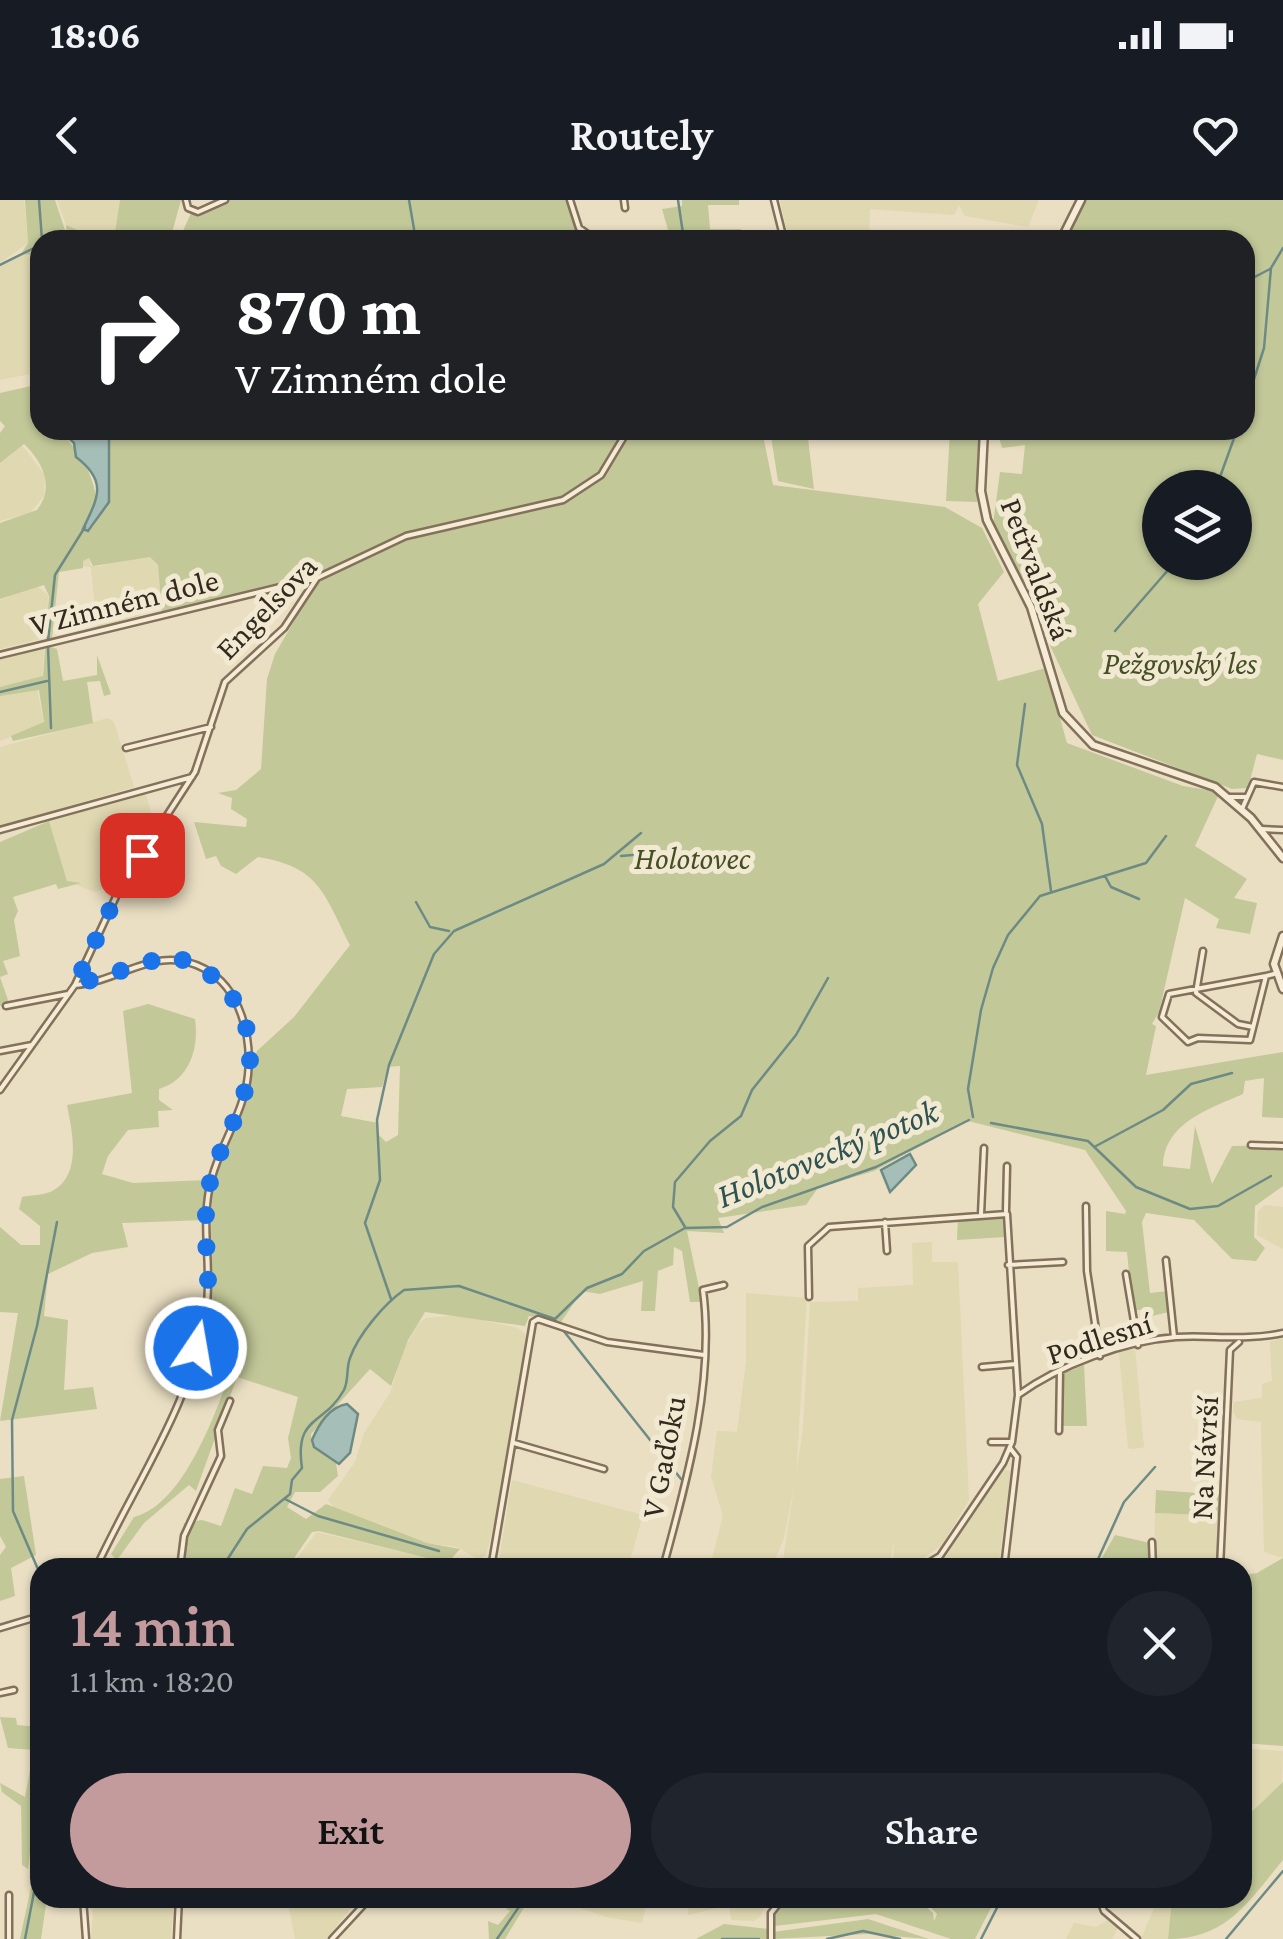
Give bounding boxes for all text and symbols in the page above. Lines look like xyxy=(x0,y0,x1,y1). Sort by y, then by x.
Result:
text: 18:06 xyxy=(50,14,141,56)
icon: back xyxy=(40,108,95,163)
icon: heart xyxy=(1188,108,1243,163)
text: Routely xyxy=(570,110,713,160)
icon: right xyxy=(70,270,200,400)
text: 870 m xyxy=(235,271,421,349)
text: V Zimném dole xyxy=(235,353,507,403)
map controls xyxy=(1142,470,1252,580)
button: layers xyxy=(1142,470,1252,580)
street label: Petřvaldská xyxy=(994,493,1081,645)
street label: Engelsova xyxy=(208,548,324,666)
street label: V Zimném dole xyxy=(26,561,222,643)
park label: Pežgovský les xyxy=(1103,645,1257,681)
pin xyxy=(100,813,185,898)
icon: arrive xyxy=(115,828,170,883)
park label: Holotovec xyxy=(634,840,751,876)
water label: Holotovecký potok xyxy=(711,1091,945,1216)
position arrow xyxy=(144,1296,248,1400)
street label: Podlesní xyxy=(1042,1304,1158,1372)
street label: V Gaďoku xyxy=(633,1393,693,1521)
street label: Na Návrší xyxy=(1183,1393,1225,1521)
button: close xyxy=(1107,1591,1212,1696)
text: 14 min xyxy=(70,1592,235,1659)
text: 1.1 km · 18:20 xyxy=(70,1663,234,1699)
button: Exit xyxy=(70,1773,631,1888)
button: Share xyxy=(651,1773,1212,1888)

